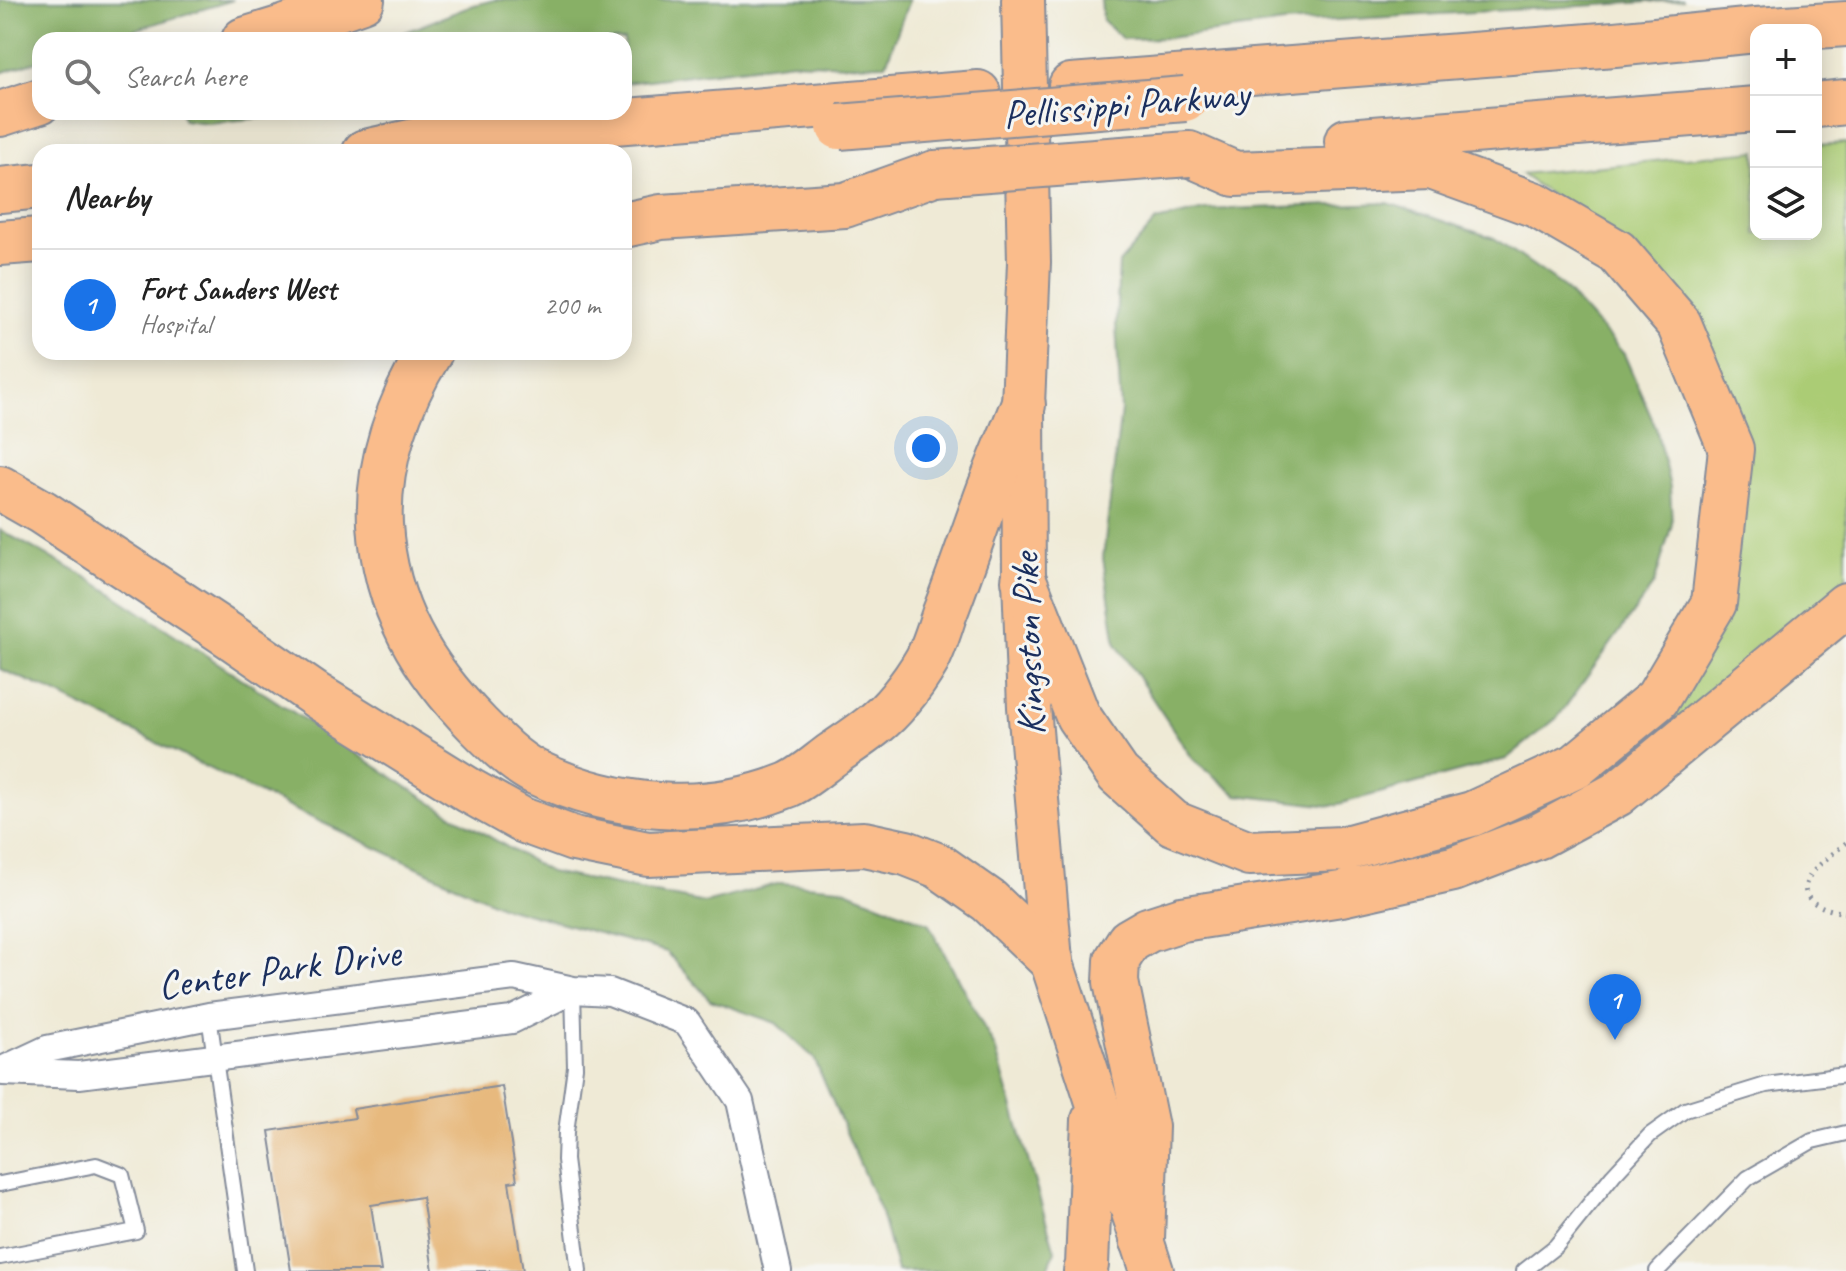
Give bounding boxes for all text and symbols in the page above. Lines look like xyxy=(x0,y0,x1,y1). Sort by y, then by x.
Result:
map controls xyxy=(1750,24,1822,240)
button: + xyxy=(1750,24,1822,96)
search box xyxy=(32,32,632,120)
icon: search xyxy=(60,54,104,98)
text: Search here xyxy=(124,57,246,95)
street label: Pellissippi Parkway xyxy=(1001,68,1254,140)
button: − xyxy=(1750,96,1822,168)
button: layers xyxy=(1750,168,1822,240)
text: Nearby xyxy=(64,175,150,218)
text: Fort Sanders West xyxy=(140,270,336,308)
text: 1 xyxy=(84,289,96,322)
text: 200 m xyxy=(544,289,600,322)
text: Hospital xyxy=(140,308,211,341)
your location xyxy=(906,428,946,468)
street label: Kingston Pike xyxy=(1000,549,1056,736)
street label: Center Park Drive xyxy=(155,927,406,1011)
pin: 1 xyxy=(1589,974,1641,1040)

